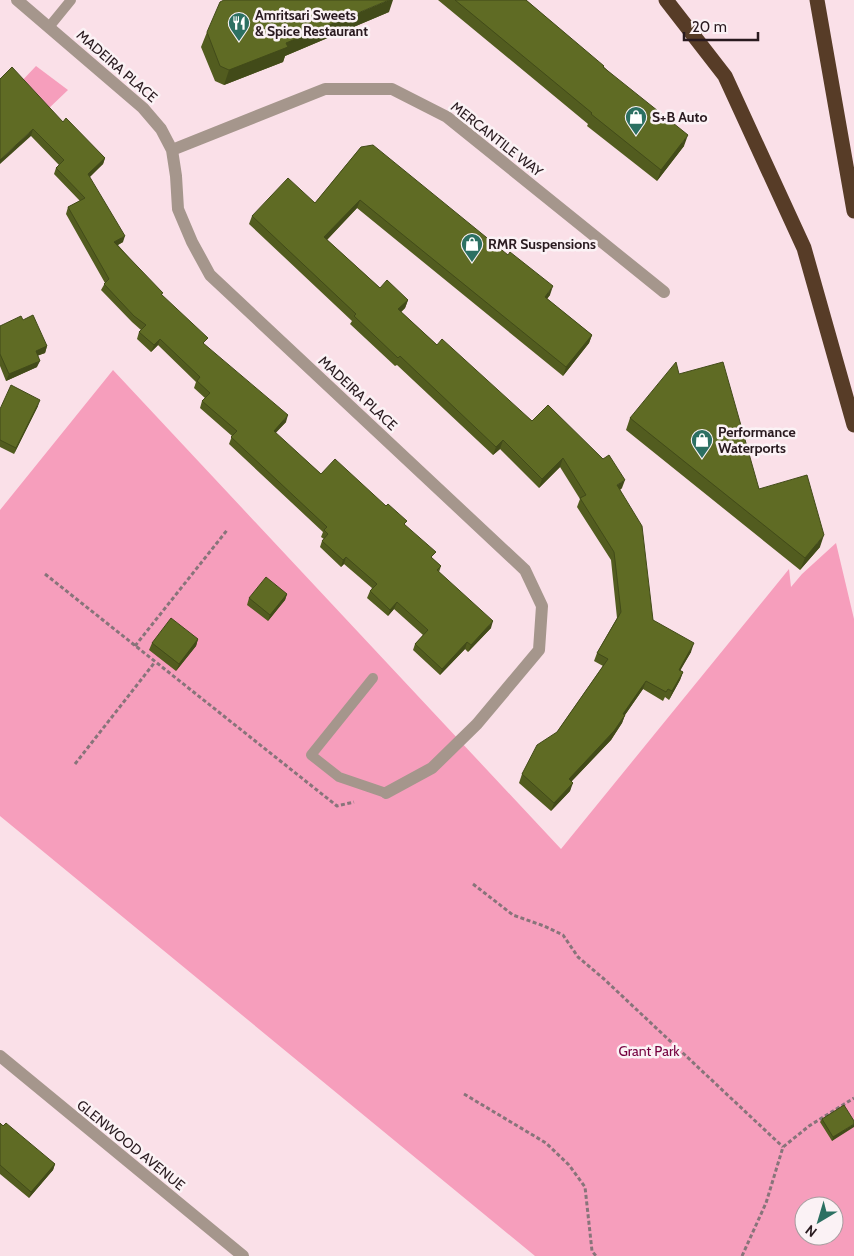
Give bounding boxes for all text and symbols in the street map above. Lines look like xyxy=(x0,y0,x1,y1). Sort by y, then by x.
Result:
place label: Amritsari Sweets & Spice Restaurant xyxy=(255,6,368,40)
scale bar xyxy=(684,10,758,42)
restaurant icon: Amritsari Sweets & Spice Restaurant xyxy=(227,11,251,42)
text: 20 m xyxy=(692,18,727,36)
street label: MADEIRA PLACE xyxy=(73,26,161,106)
street label: MERCANTILE WAY xyxy=(447,97,547,181)
shop icon: S+B Auto xyxy=(624,105,648,136)
place label: S+B Auto xyxy=(652,108,707,126)
shop icon: RMR Suspensions xyxy=(460,232,484,263)
place label: RMR Suspensions xyxy=(488,235,596,253)
street label: MADEIRA PLACE xyxy=(315,352,401,434)
place label: Performance Waterports xyxy=(718,423,796,457)
shop icon: Performance Waterports xyxy=(690,428,714,459)
park label: Grant Park xyxy=(618,1042,680,1060)
street label: GLENWOOD AVENUE xyxy=(73,1096,189,1194)
north arrow xyxy=(794,1196,844,1246)
text: N xyxy=(802,1221,820,1241)

